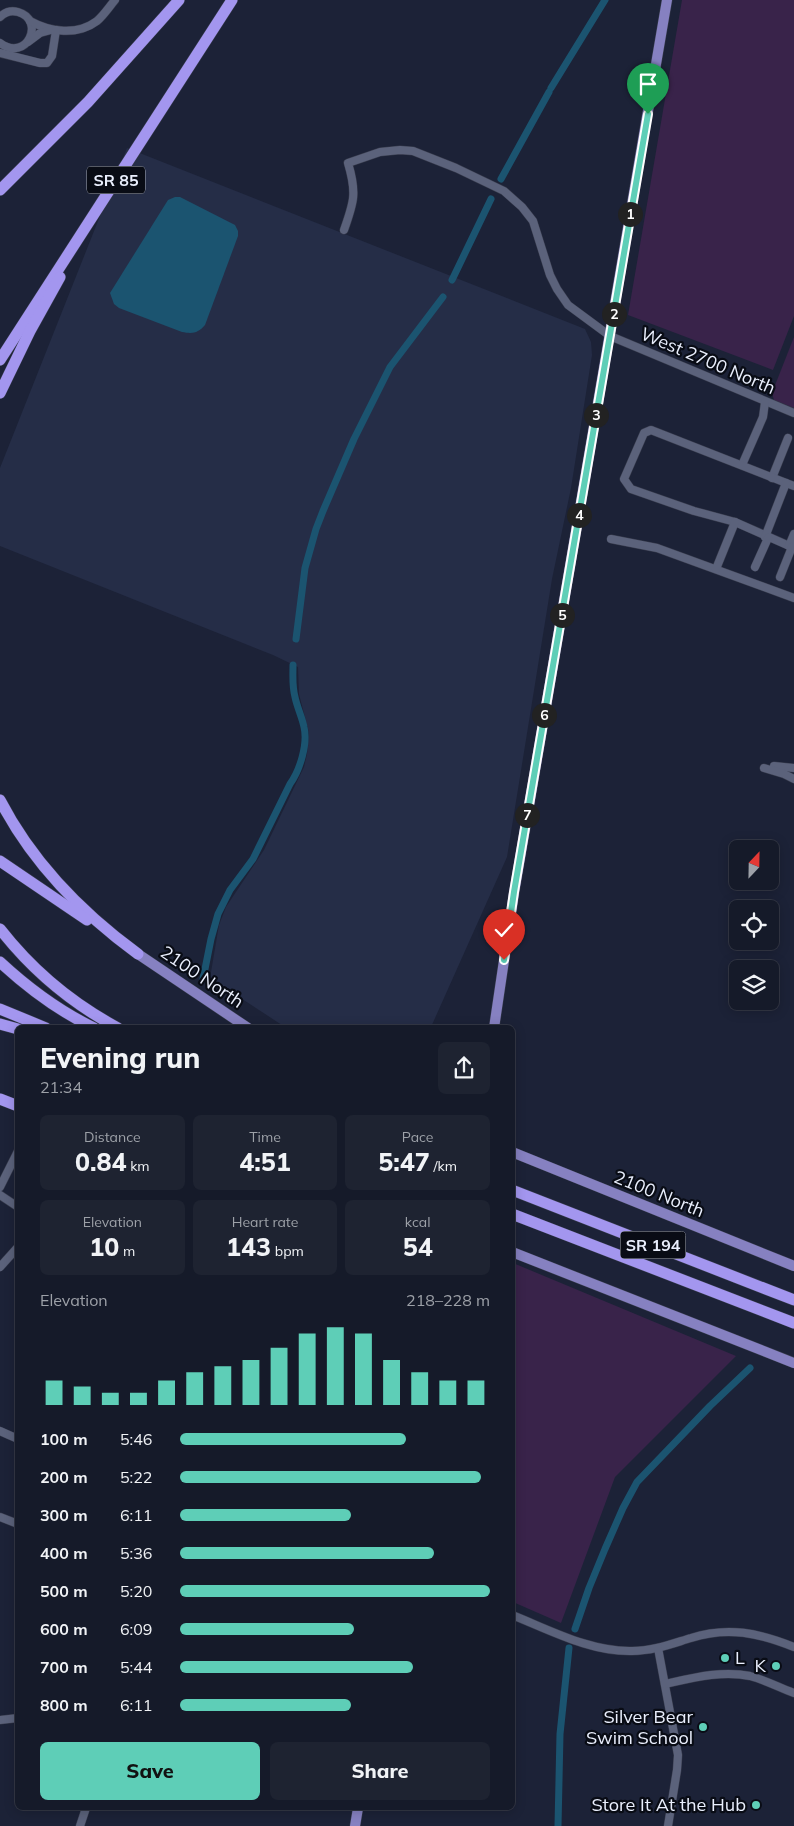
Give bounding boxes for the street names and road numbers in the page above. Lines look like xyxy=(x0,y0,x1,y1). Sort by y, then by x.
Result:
road number: SR 85 xyxy=(87,166,145,194)
street label: West 2700 North xyxy=(637,322,779,399)
street label: 2100 North xyxy=(156,940,248,1013)
street label: 2100 North xyxy=(611,1165,708,1222)
road number: SR 194 xyxy=(620,1232,686,1258)

